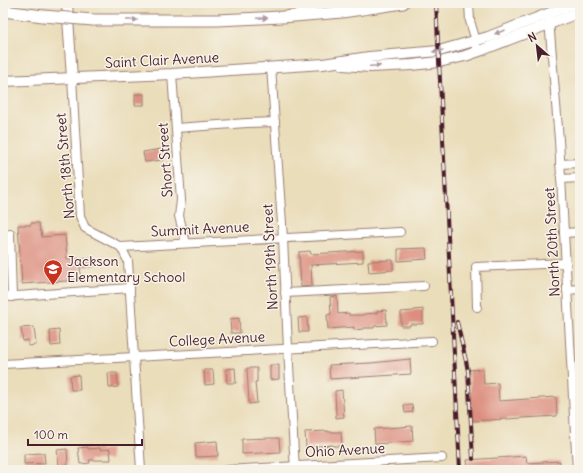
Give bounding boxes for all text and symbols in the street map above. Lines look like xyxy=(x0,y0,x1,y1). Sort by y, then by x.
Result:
one-way arrow xyxy=(256,14,268,21)
one-way arrow xyxy=(126,17,139,23)
north arrow xyxy=(517,26,557,66)
text: N xyxy=(526,29,539,45)
one-way arrow xyxy=(494,30,506,36)
street label: Saint Clair Avenue xyxy=(104,48,220,72)
one-way arrow xyxy=(432,48,444,54)
one-way arrow xyxy=(369,63,381,70)
street label: North 18th Street xyxy=(51,112,79,220)
street label: Short Street xyxy=(153,122,177,198)
street label: North 20th Street xyxy=(540,187,564,297)
street label: North 19th Street xyxy=(258,203,282,311)
street label: Summit Avenue xyxy=(150,217,250,241)
place label: Jackson Elementary School xyxy=(67,252,185,286)
school or university icon: Jackson Elementary School xyxy=(42,258,64,286)
street label: College Avenue xyxy=(168,327,266,351)
scale bar xyxy=(28,421,142,447)
text: 100 m xyxy=(34,427,68,442)
street label: Ohio Avenue xyxy=(304,439,386,461)

